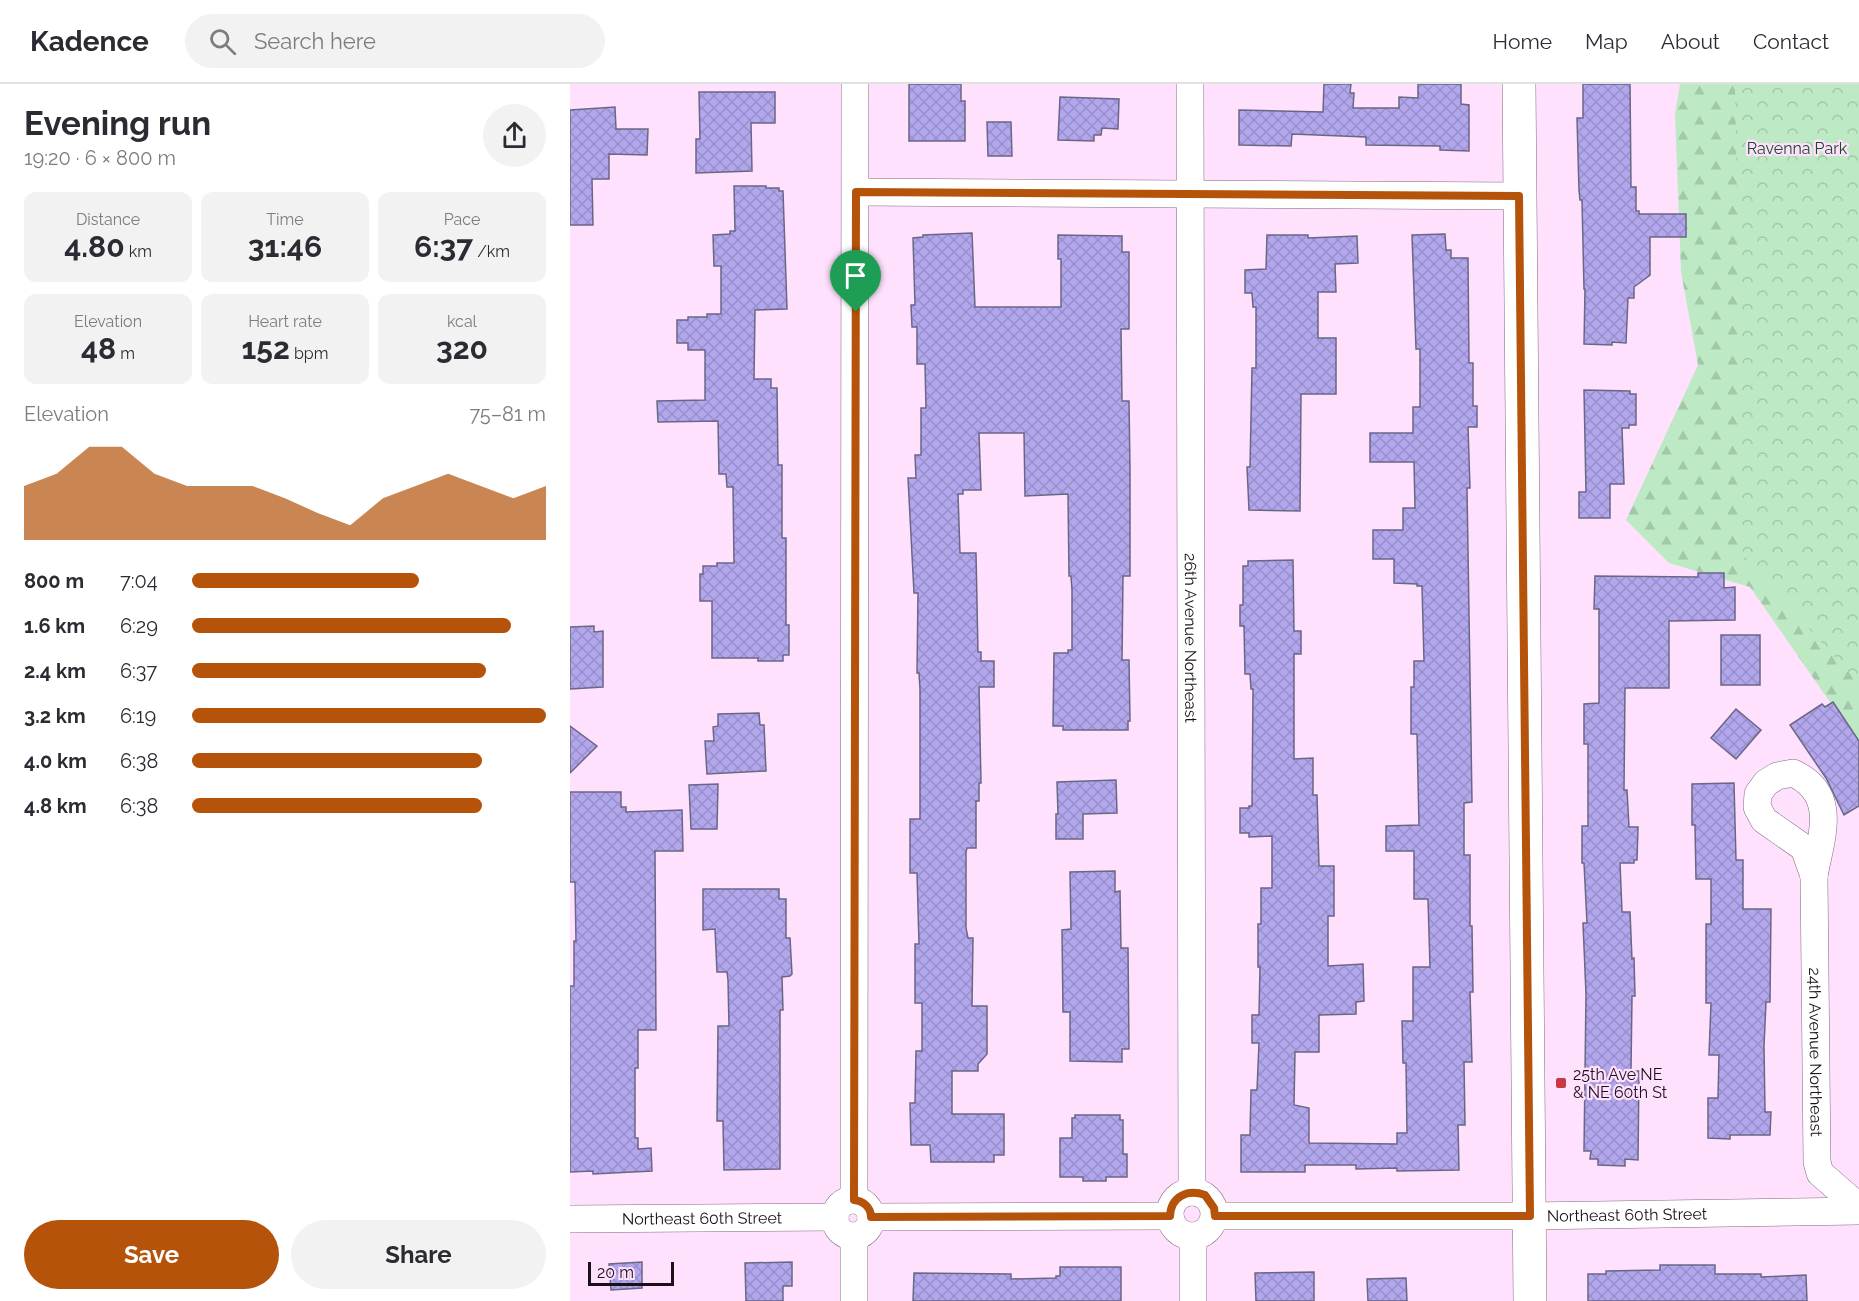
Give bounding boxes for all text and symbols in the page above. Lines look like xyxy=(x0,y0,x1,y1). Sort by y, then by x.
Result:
search box xyxy=(185,14,605,68)
text: Kadence xyxy=(30,25,149,58)
icon: search xyxy=(206,25,239,58)
text: Search here xyxy=(254,28,376,54)
text: Home xyxy=(1493,29,1552,54)
text: Map xyxy=(1585,29,1628,54)
text: About xyxy=(1661,29,1720,54)
text: Contact xyxy=(1753,29,1829,54)
text: Evening run xyxy=(24,104,211,143)
button: share xyxy=(483,104,546,167)
park label: Ravenna Park xyxy=(1747,139,1848,158)
text: 19:20 · 6 × 800 m xyxy=(24,146,176,170)
text: Distance xyxy=(76,210,140,229)
text: Time xyxy=(266,210,304,229)
text: Pace xyxy=(444,210,480,229)
text: 4.80 xyxy=(64,229,125,264)
text: 31:46 xyxy=(248,229,322,264)
text: 6:37 xyxy=(414,229,473,264)
text: km xyxy=(125,242,152,261)
text: /km xyxy=(473,242,510,261)
pin xyxy=(830,250,881,312)
icon: arrive xyxy=(839,259,872,292)
text: Elevation xyxy=(74,312,142,331)
text: Heart rate xyxy=(248,312,322,331)
text: kcal xyxy=(447,312,477,331)
text: 48 xyxy=(81,331,116,366)
text: 152 xyxy=(242,331,290,366)
text: 320 xyxy=(436,331,488,366)
text: m xyxy=(116,344,135,363)
text: bpm xyxy=(290,344,328,363)
text: Elevation xyxy=(24,402,109,426)
text: 75–81 m xyxy=(469,402,546,426)
street label: 26th Avenue Northeast xyxy=(1181,553,1201,724)
text: 800 m xyxy=(24,569,84,593)
text: 7:04 xyxy=(120,569,158,593)
text: 1.6 km xyxy=(24,614,85,638)
text: 6:29 xyxy=(120,614,158,638)
text: 2.4 km xyxy=(24,659,86,683)
text: 6:37 xyxy=(120,659,157,683)
text: 3.2 km xyxy=(24,704,86,728)
text: 6:19 xyxy=(120,704,156,728)
text: 4.0 km xyxy=(24,749,87,773)
text: 6:38 xyxy=(120,749,158,773)
text: 4.8 km xyxy=(24,794,87,818)
text: 6:38 xyxy=(120,794,158,818)
street label: 24th Avenue Northeast xyxy=(1805,967,1826,1137)
place label: 25th Ave NE & NE 60th St xyxy=(1573,1065,1668,1102)
marker: 25th Ave NE & NE 60th St xyxy=(1554,1076,1568,1090)
street label: Northeast 60th Street xyxy=(1547,1204,1708,1225)
street label: Northeast 60th Street xyxy=(622,1208,783,1228)
button: Save xyxy=(24,1220,279,1289)
button: Share xyxy=(291,1220,546,1289)
scale bar xyxy=(588,1259,674,1286)
text: 20 m xyxy=(597,1263,634,1282)

